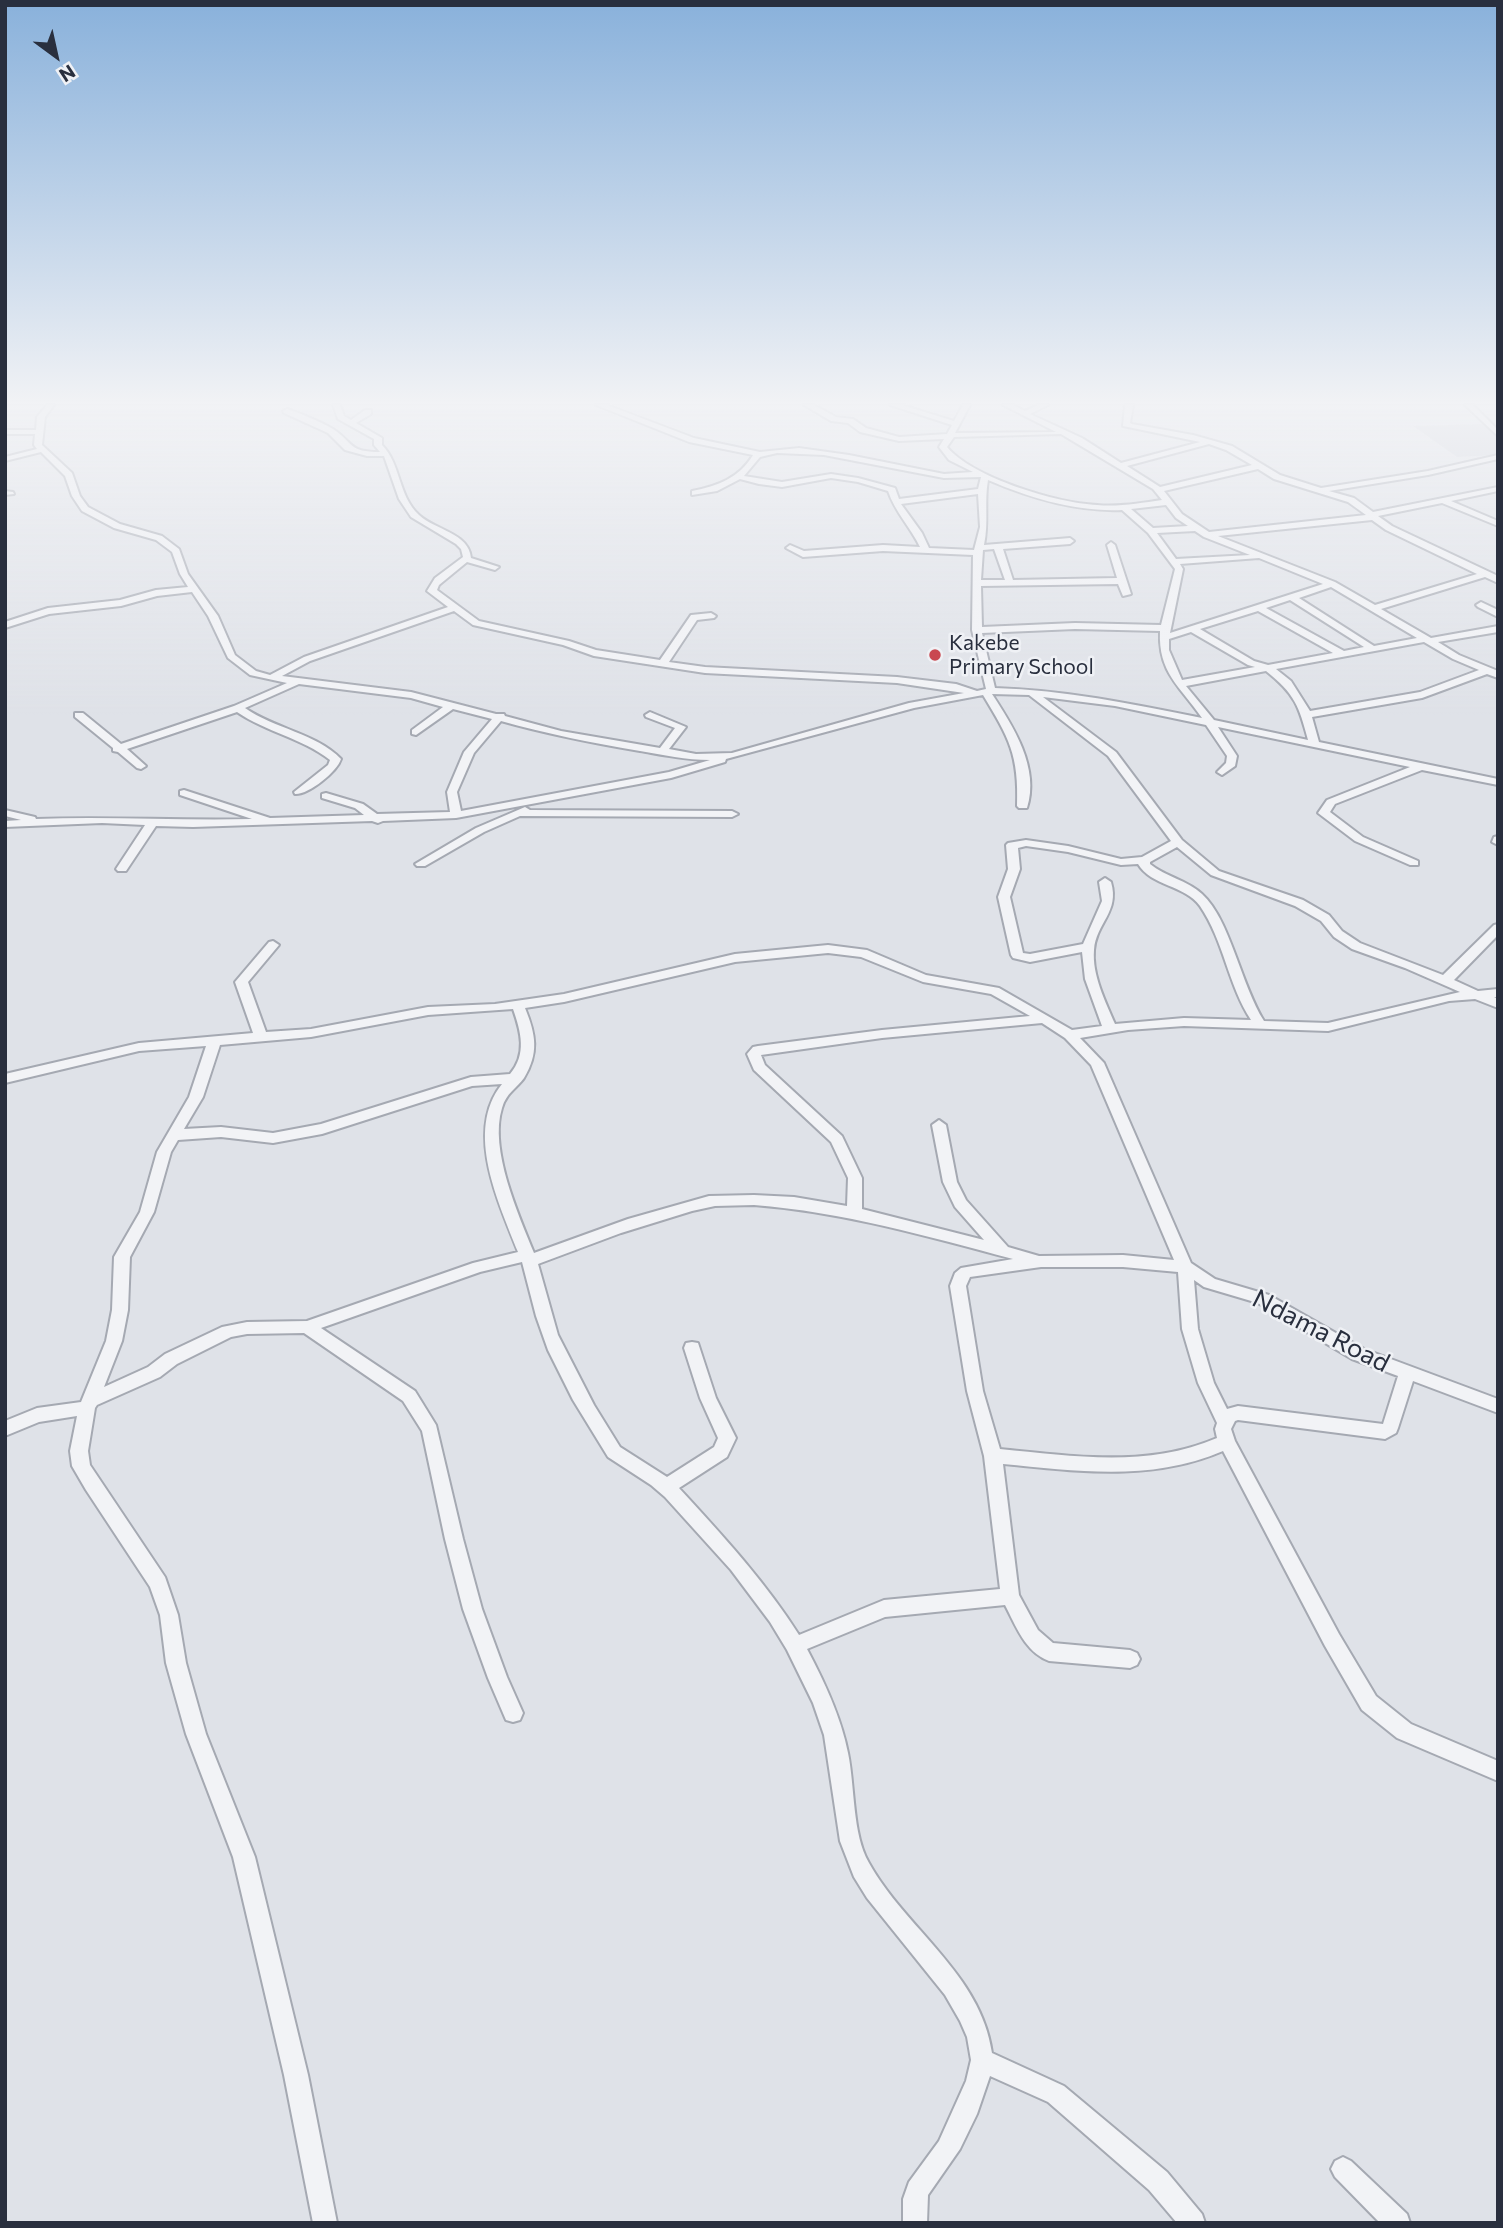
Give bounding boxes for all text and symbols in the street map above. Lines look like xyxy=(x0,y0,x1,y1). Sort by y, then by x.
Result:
north arrow xyxy=(21,21,91,91)
text: N xyxy=(55,60,80,88)
place label: Kakebe Primary School xyxy=(949,630,1094,680)
marker: Kakebe Primary School xyxy=(927,647,943,663)
street label: Ndama Road xyxy=(1247,1283,1395,1379)

